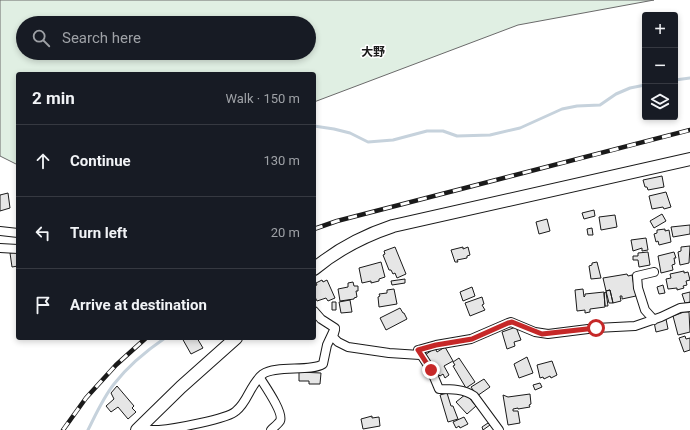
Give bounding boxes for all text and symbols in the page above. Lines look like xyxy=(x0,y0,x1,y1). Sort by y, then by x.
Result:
map controls xyxy=(642,12,678,120)
button: + xyxy=(642,12,678,48)
search box xyxy=(16,16,316,60)
icon: search xyxy=(30,27,52,49)
text: Search here xyxy=(62,29,141,47)
district label: 大野 xyxy=(361,45,385,59)
button: − xyxy=(642,48,678,84)
button: layers xyxy=(642,84,678,120)
text: 2 min xyxy=(32,88,75,108)
text: Walk · 150 m xyxy=(225,91,300,106)
icon: ahead xyxy=(32,150,54,172)
text: Continue xyxy=(70,152,131,170)
text: 130 m xyxy=(263,153,300,168)
icon: left xyxy=(32,222,54,244)
text: Turn left xyxy=(70,224,127,242)
text: 20 m xyxy=(271,225,300,240)
icon: arrive xyxy=(32,294,54,316)
text: Arrive at destination xyxy=(70,296,207,314)
route start xyxy=(587,319,605,337)
route end xyxy=(422,361,440,379)

